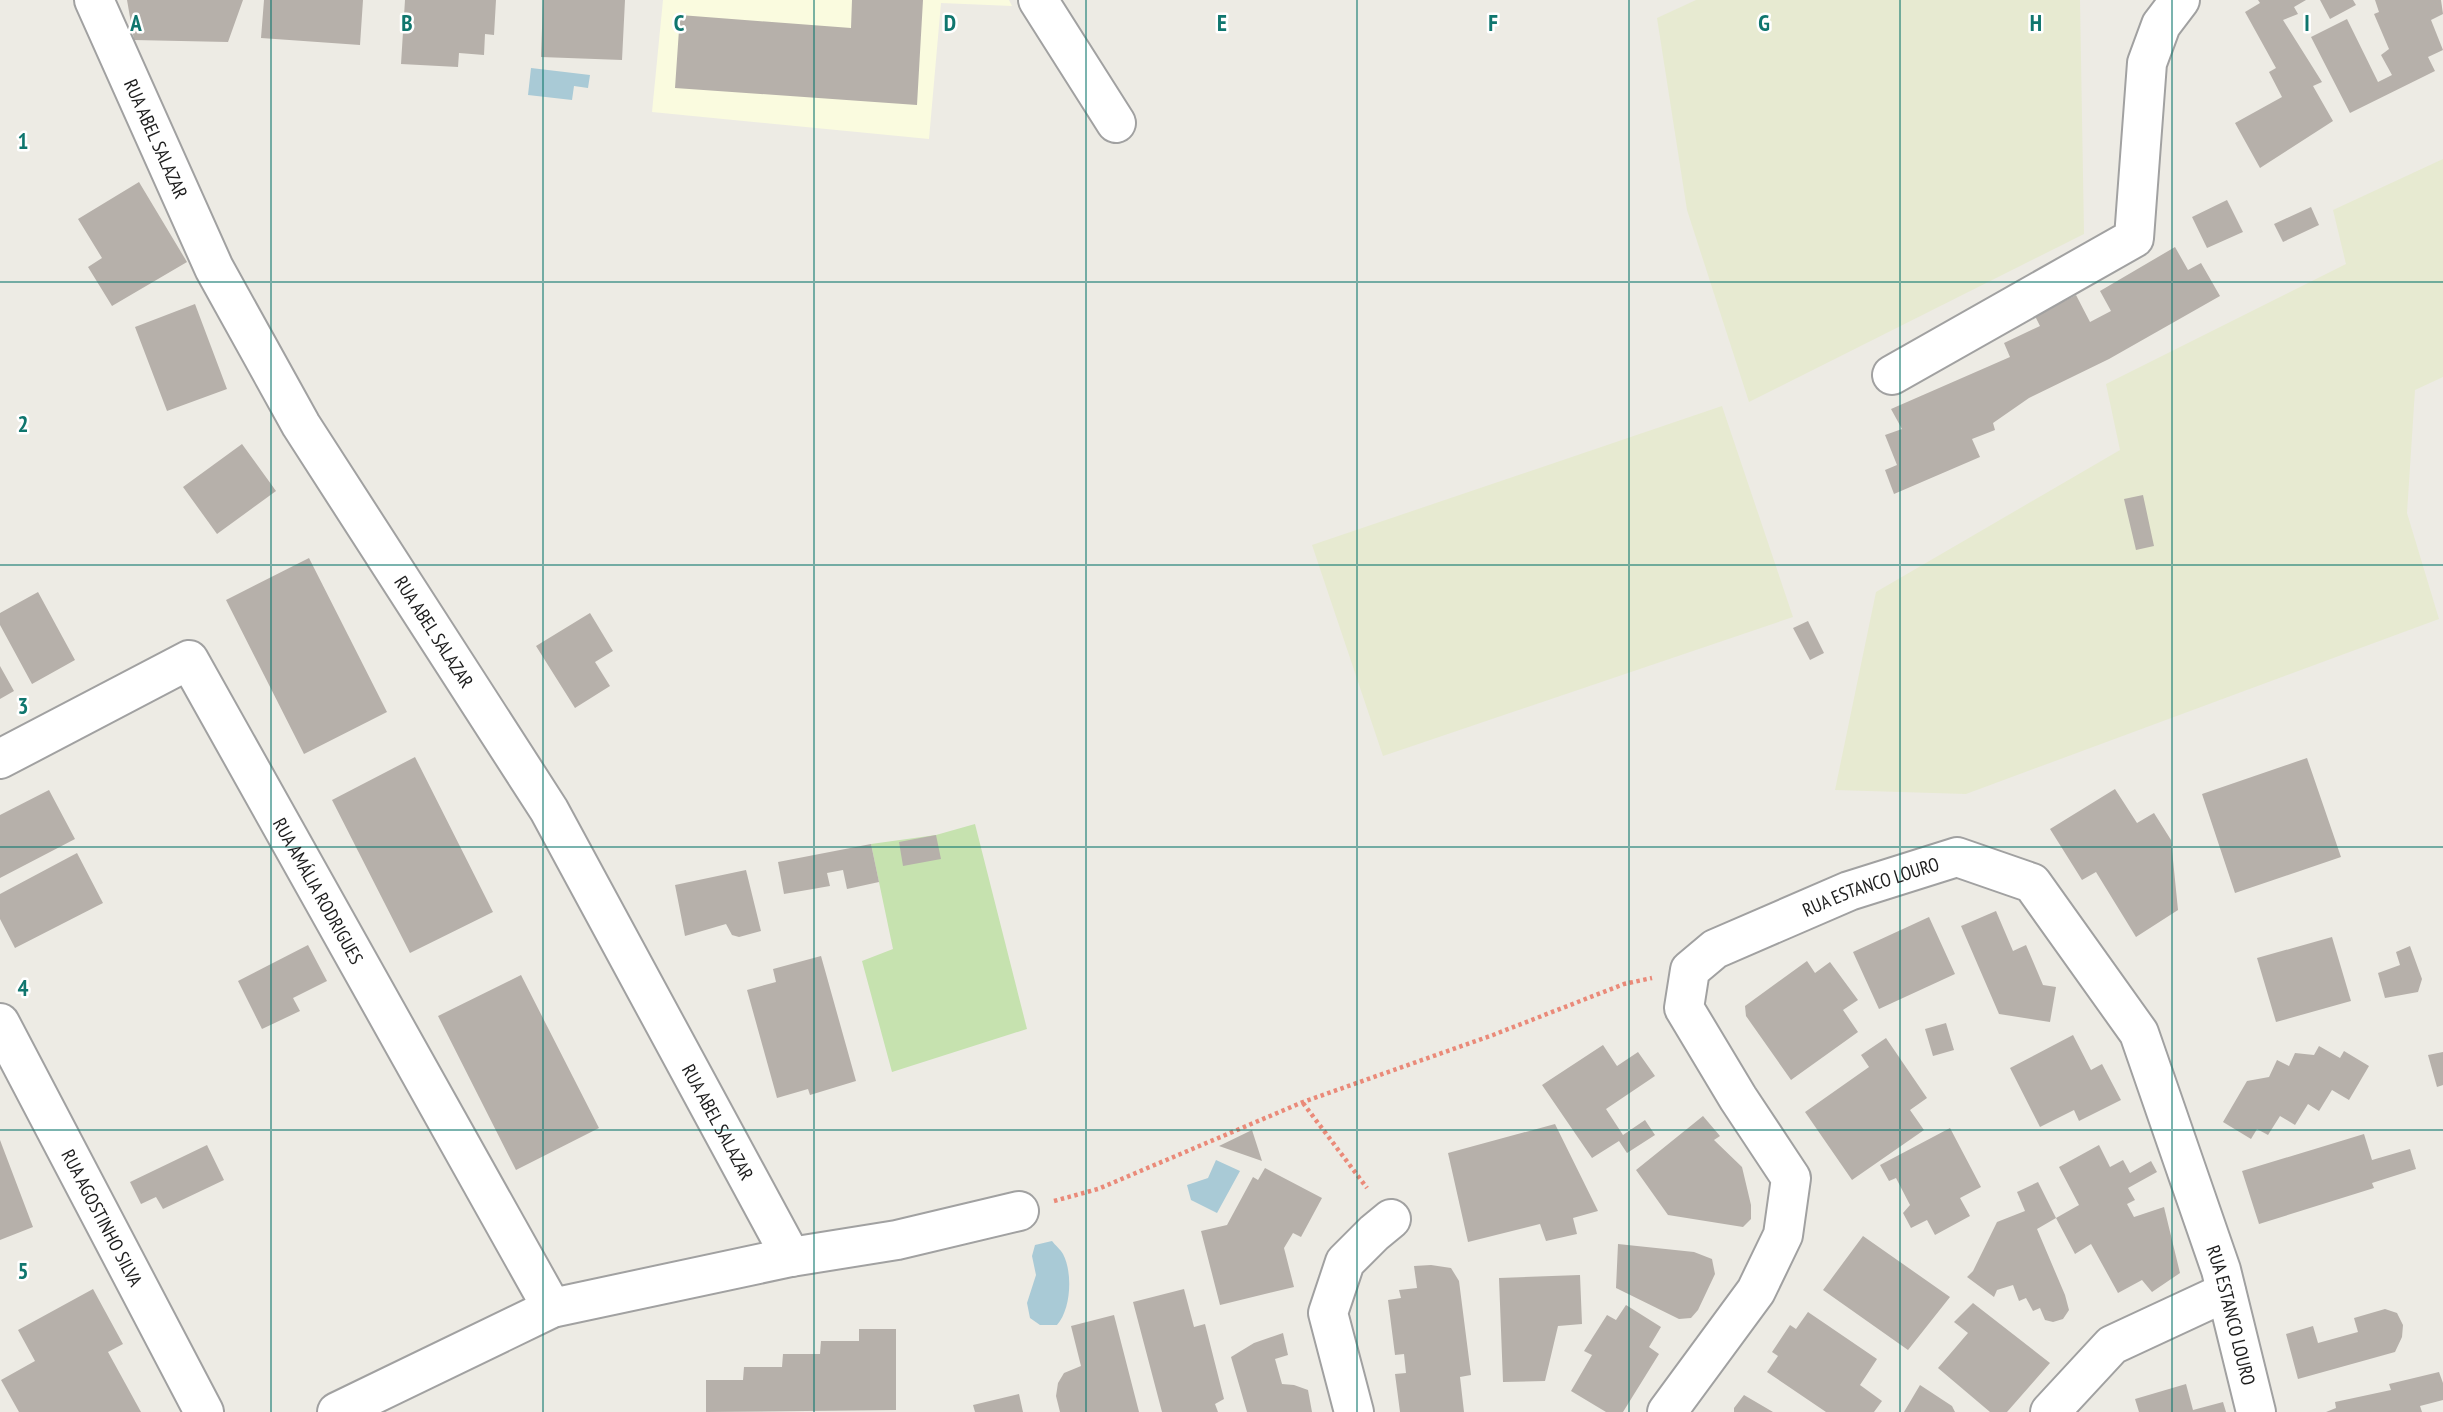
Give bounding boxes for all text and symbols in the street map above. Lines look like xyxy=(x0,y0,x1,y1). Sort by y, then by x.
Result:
text: A xyxy=(129,8,142,37)
text: B xyxy=(401,8,413,37)
text: C xyxy=(674,8,685,37)
text: D xyxy=(944,8,956,37)
text: E xyxy=(1217,8,1227,37)
text: F xyxy=(1488,8,1498,37)
text: G xyxy=(1758,8,1770,37)
text: H xyxy=(2030,8,2042,37)
text: I xyxy=(2304,8,2310,37)
street label: RUA ABEL SALAZAR xyxy=(119,75,193,202)
text: 1 xyxy=(18,126,29,155)
text: 2 xyxy=(18,409,29,438)
street label: RUA ABEL SALAZAR xyxy=(389,571,479,692)
text: 3 xyxy=(18,691,29,720)
street label: RUA AMÁLIA RODRIGUES xyxy=(268,814,369,968)
street label: RUA ESTANCO LOURO xyxy=(1799,851,1942,922)
text: 4 xyxy=(18,973,29,1002)
street label: RUA ABEL SALAZAR xyxy=(677,1060,759,1184)
street label: RUA AGOSTINHO SILVA xyxy=(56,1145,148,1290)
street label: RUA ESTANCO LOURO xyxy=(2201,1242,2261,1387)
text: 5 xyxy=(18,1256,29,1285)

